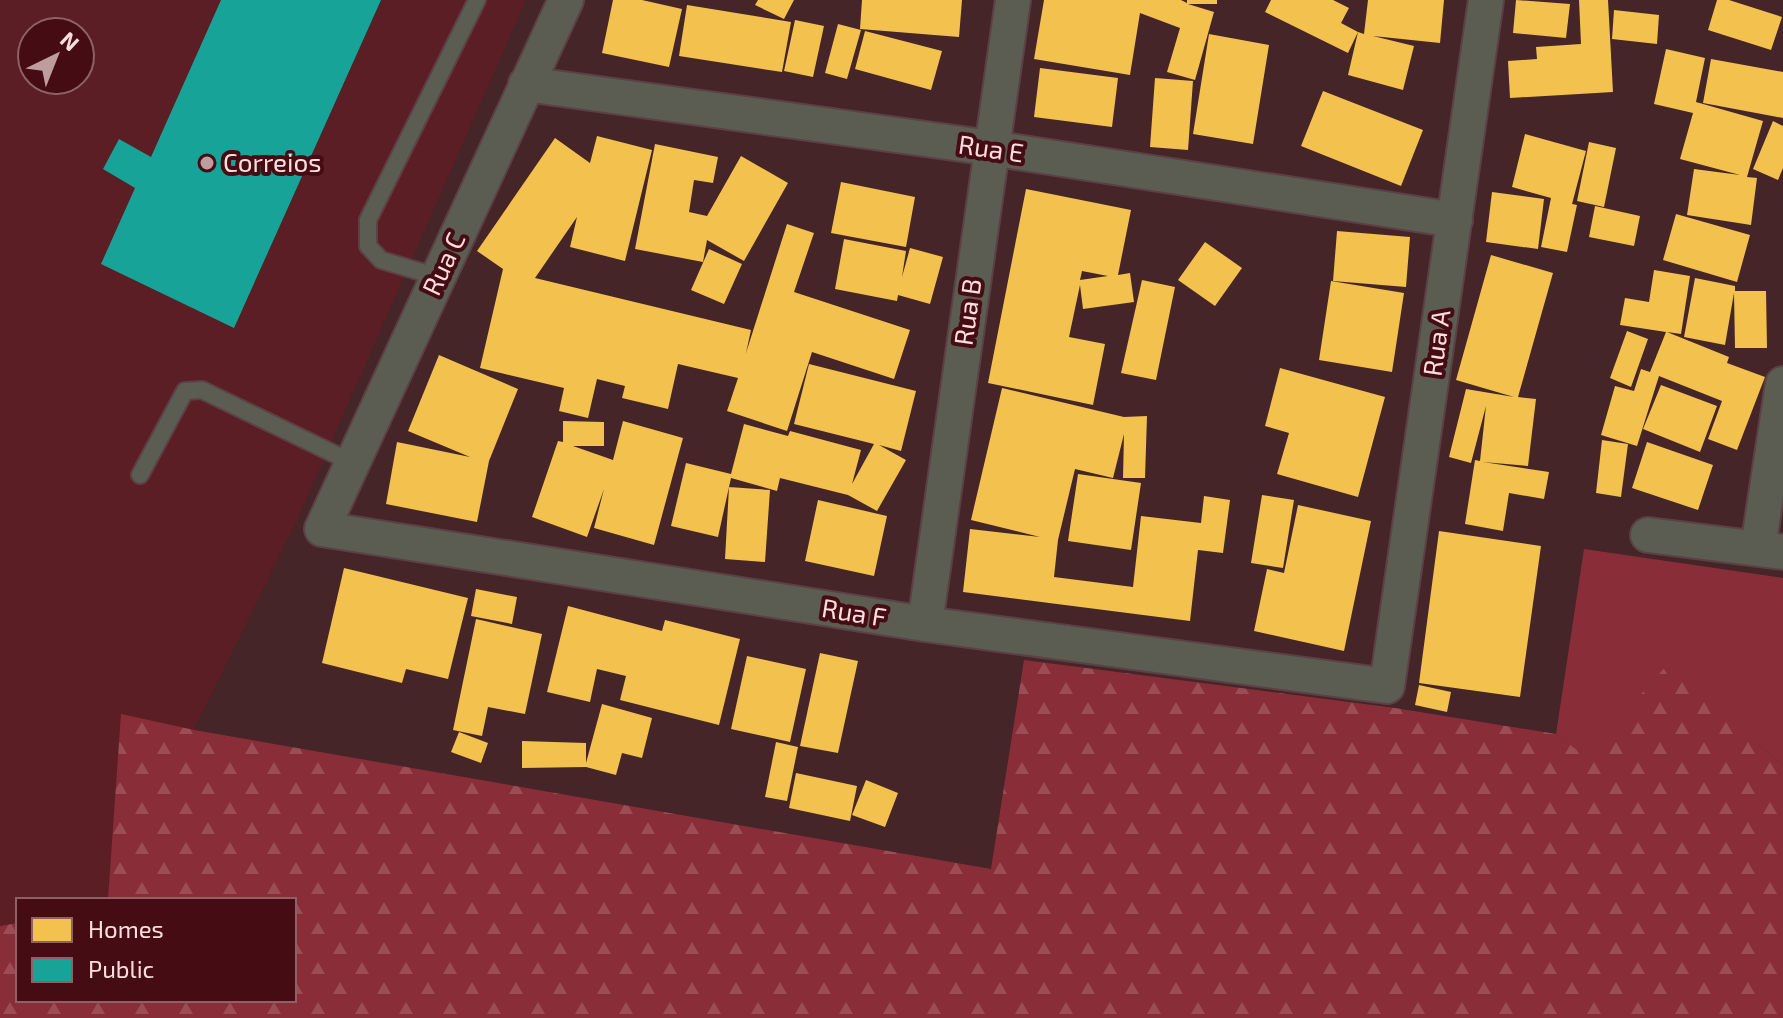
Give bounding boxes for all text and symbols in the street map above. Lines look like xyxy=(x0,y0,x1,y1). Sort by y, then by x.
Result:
north arrow xyxy=(16,16,96,96)
text: N xyxy=(56,26,85,56)
street label: Rua E xyxy=(957,128,1026,167)
place label: Correios xyxy=(223,146,322,177)
marker: Correios xyxy=(198,154,216,172)
street label: Rua C xyxy=(415,227,471,300)
street label: Rua B xyxy=(946,276,987,347)
street label: Rua A xyxy=(1416,308,1455,378)
street label: Rua F xyxy=(820,591,889,632)
legend xyxy=(16,898,296,1002)
text: Homes xyxy=(88,914,164,943)
text: Public xyxy=(88,954,154,983)

